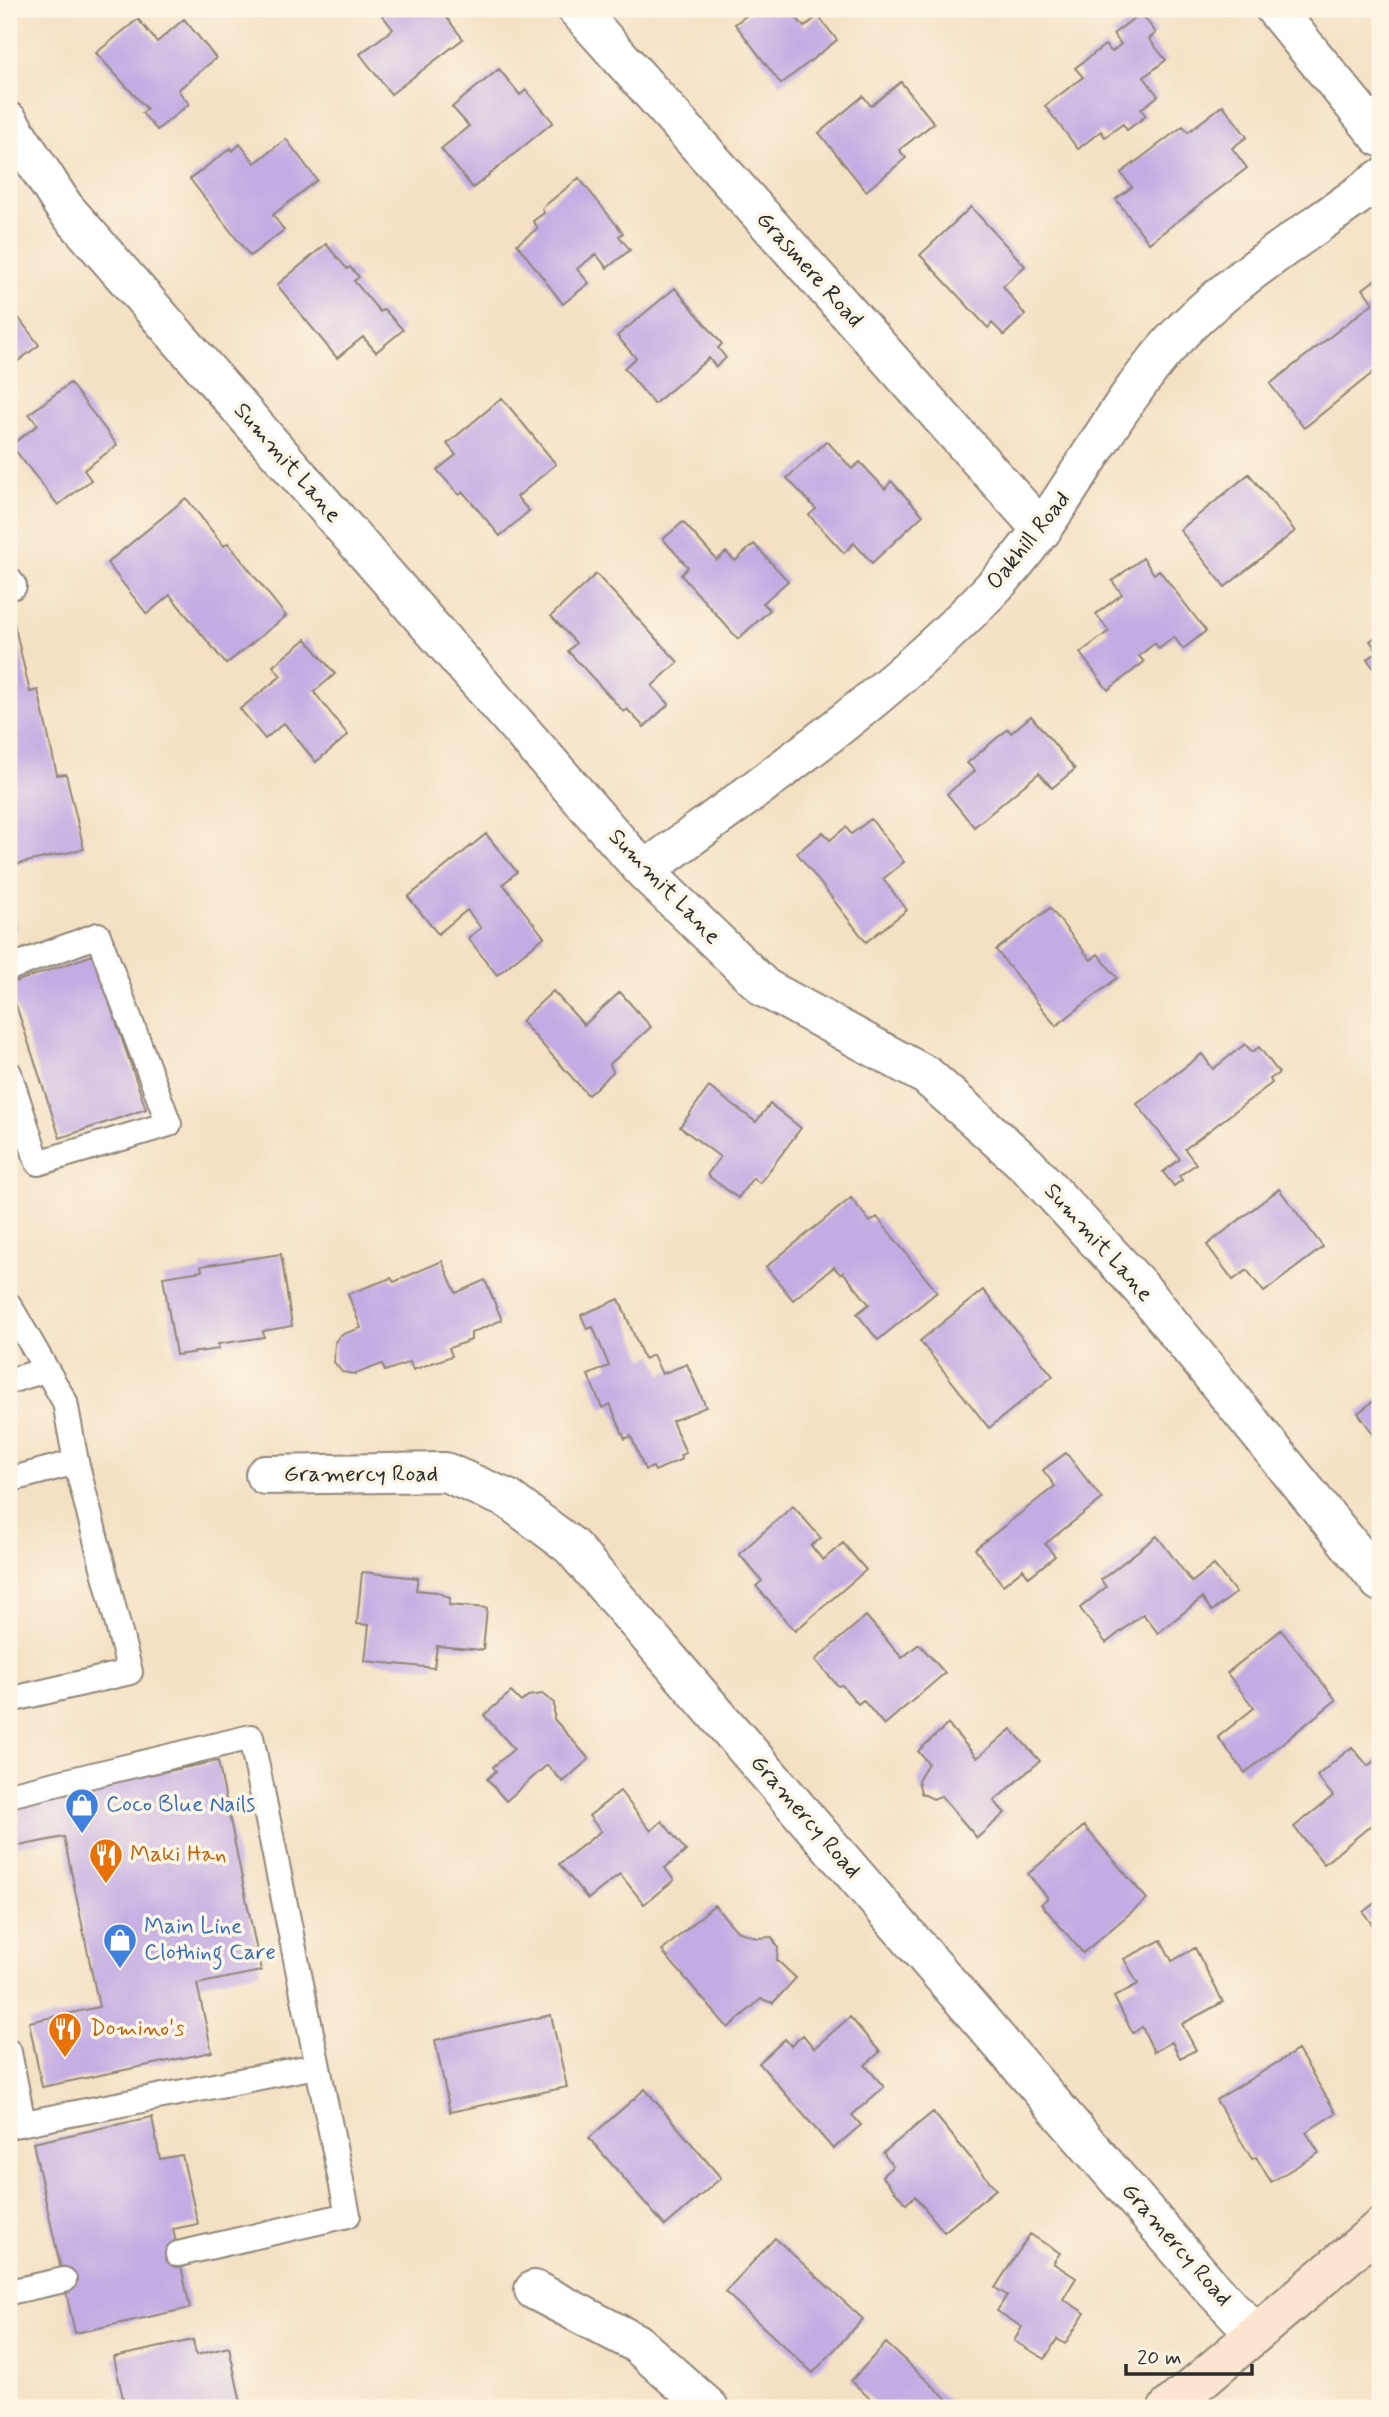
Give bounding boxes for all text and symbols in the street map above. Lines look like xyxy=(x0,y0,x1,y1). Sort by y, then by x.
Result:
street label: Grasmere Road xyxy=(749,205,869,335)
street label: Summit Lane xyxy=(227,397,347,529)
street label: Oakhill Road xyxy=(980,486,1078,596)
street label: Summit Lane xyxy=(601,823,727,951)
street label: Summit Lane xyxy=(1037,1177,1159,1309)
street label: Gramercy Road xyxy=(284,1460,438,1490)
street label: Gramercy Road xyxy=(743,1749,867,1885)
shop icon: Coco Blue Nails xyxy=(63,1786,101,1835)
place label: Coco Blue Nails xyxy=(106,1790,255,1820)
restaurant icon: Maki Han xyxy=(87,1836,125,1885)
place label: Maki Han xyxy=(130,1840,227,1870)
place label: Main Line Clothing Care xyxy=(144,1912,276,1970)
shop icon: Main Line Clothing Care xyxy=(101,1921,139,1970)
restaurant icon: Domino's xyxy=(46,2010,84,2059)
place label: Domino's xyxy=(90,2014,184,2044)
street label: Gramercy Road xyxy=(1114,2177,1238,2313)
scale bar xyxy=(1126,2333,1252,2377)
text: 20 m xyxy=(1137,2344,1182,2372)

